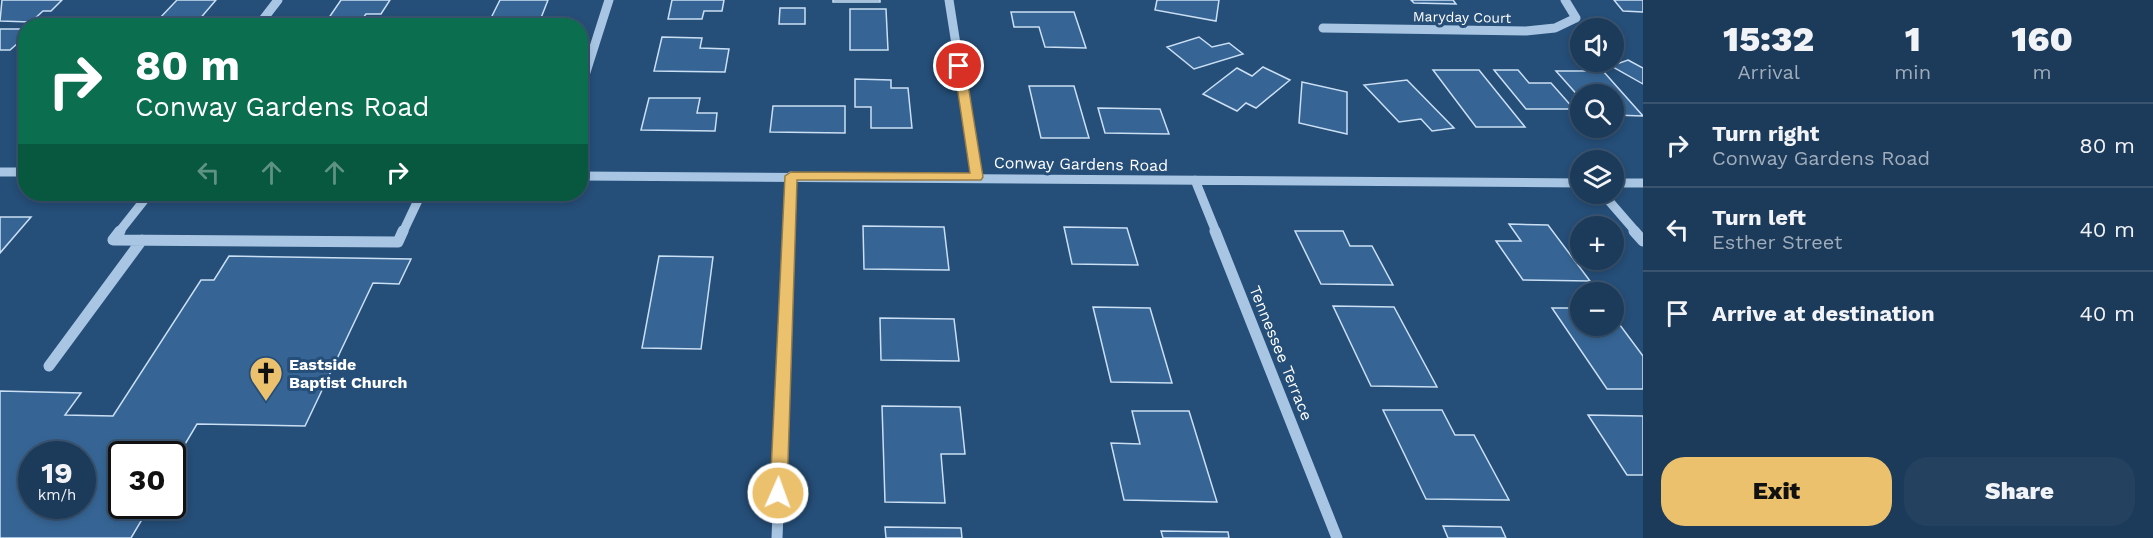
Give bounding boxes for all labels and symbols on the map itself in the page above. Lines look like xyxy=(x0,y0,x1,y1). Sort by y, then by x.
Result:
street label: Maryday Court xyxy=(1413,8,1511,26)
pin xyxy=(933,40,984,91)
street label: Conway Gardens Road xyxy=(994,153,1168,175)
street label: Tennessee Terrace xyxy=(1245,283,1317,423)
church icon: Eastside Baptist Church xyxy=(248,355,284,402)
place label: Eastside Baptist Church xyxy=(289,355,407,392)
speed limit sign: 30 xyxy=(108,441,186,519)
position arrow xyxy=(746,461,810,525)

